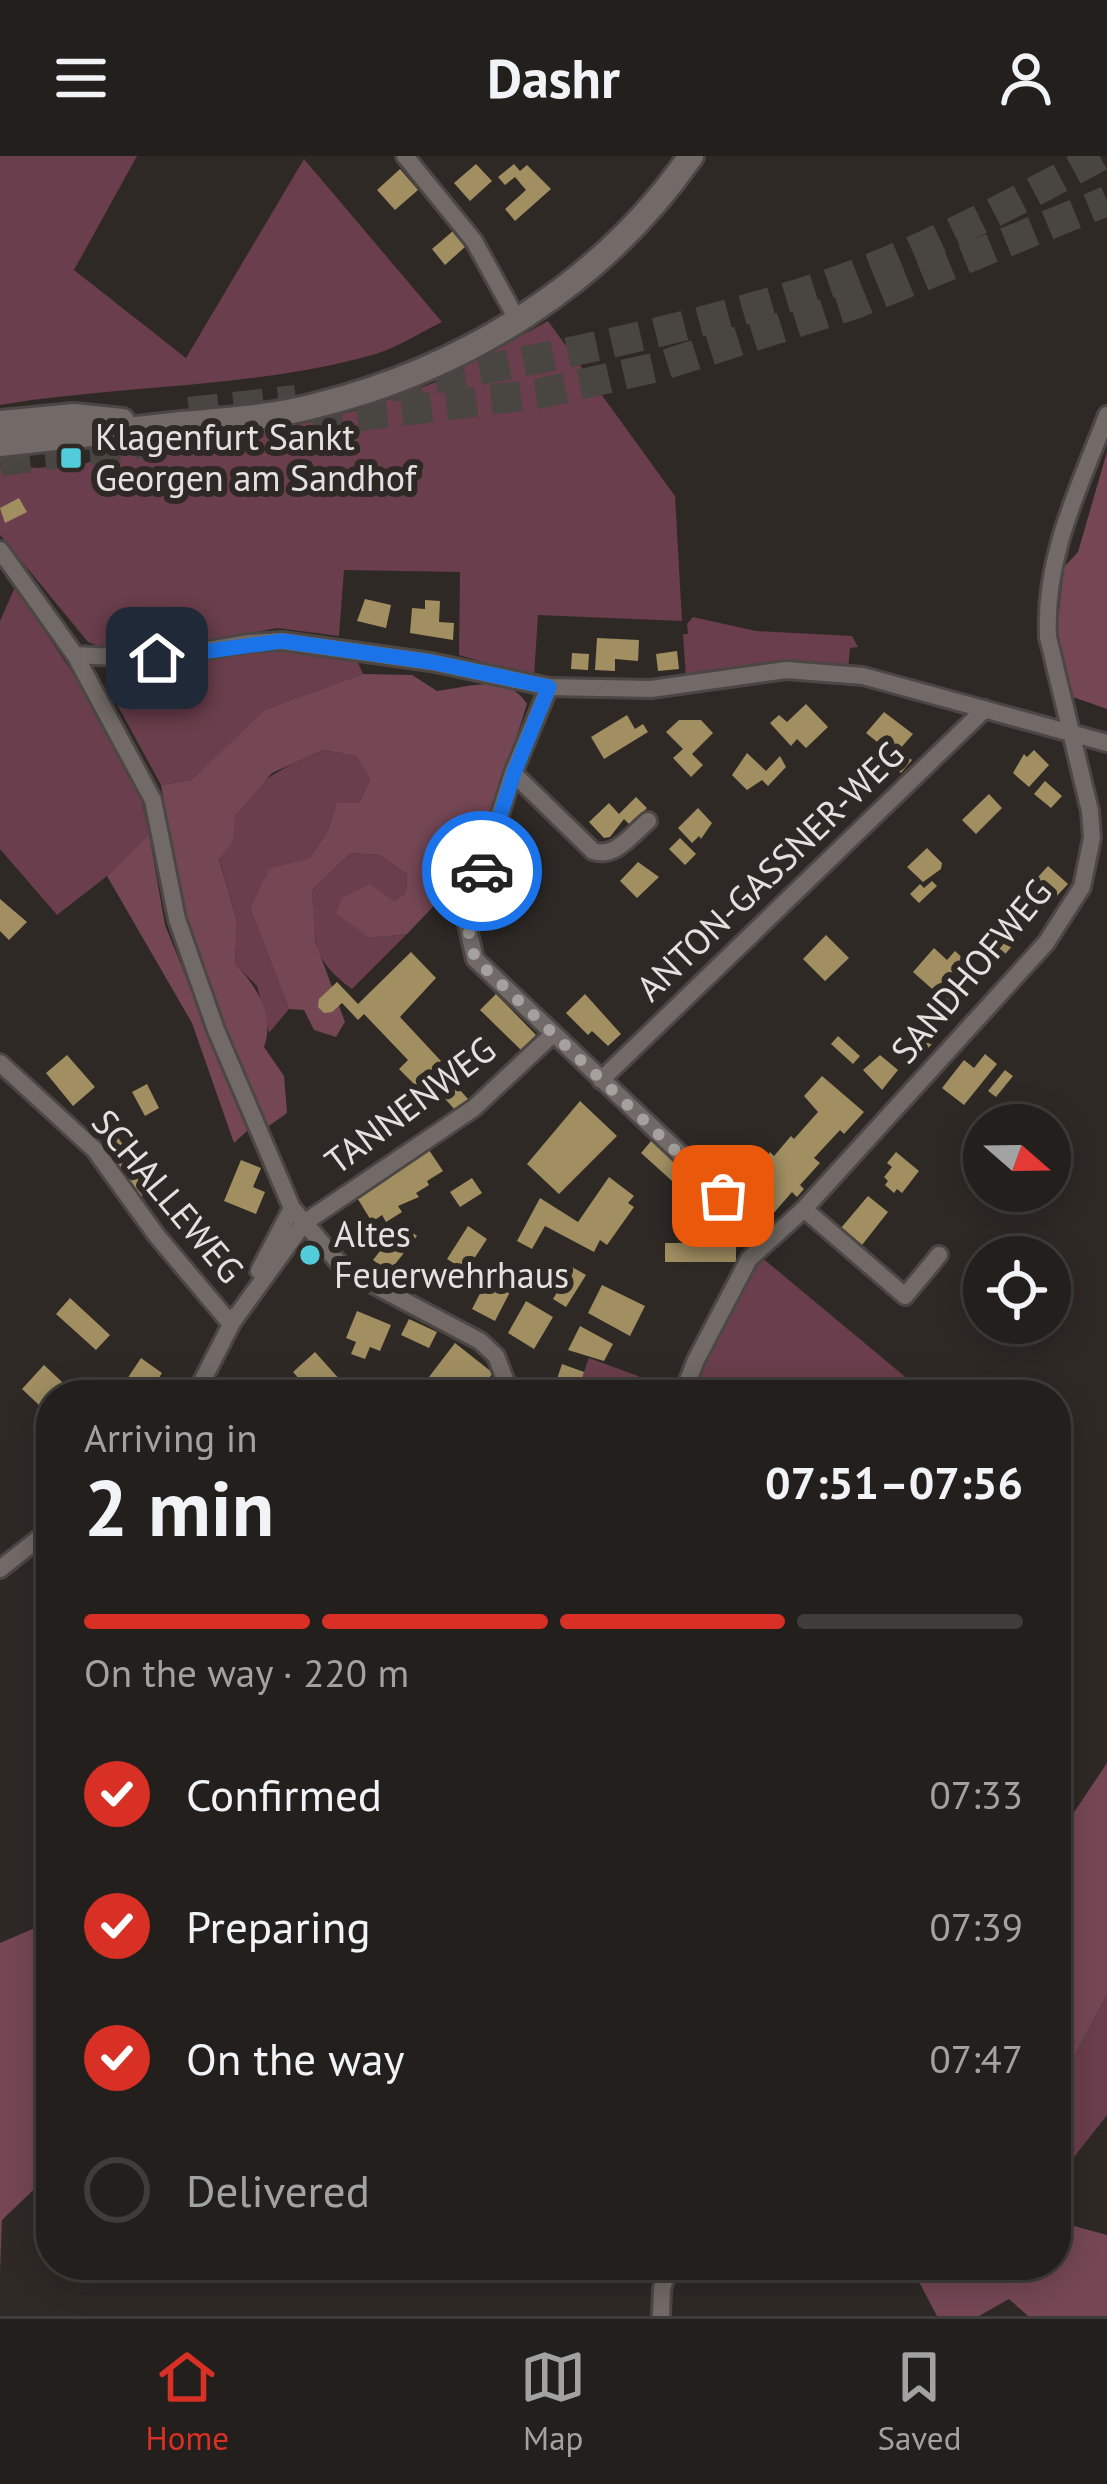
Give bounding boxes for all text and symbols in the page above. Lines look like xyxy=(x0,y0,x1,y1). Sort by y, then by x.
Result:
text: Dashr xyxy=(487,43,620,113)
icon: menu xyxy=(48,45,114,111)
icon: person xyxy=(993,45,1059,111)
place label: Klagenfurt Sankt Georgen am Sandhof xyxy=(95,413,418,501)
marker: Klagenfurt Sankt Georgen am Sandhof xyxy=(58,445,84,471)
pin xyxy=(106,607,208,709)
icon: home xyxy=(124,625,190,691)
street label: ANTON-GASSNER-WEG xyxy=(626,731,913,1011)
courier xyxy=(422,811,542,931)
icon: car xyxy=(449,838,515,904)
street label: SANDHOFWEG xyxy=(880,869,1061,1073)
street label: TANNENWEG xyxy=(315,1025,504,1184)
street label: SCHALLEWEG xyxy=(82,1099,255,1292)
north arrow xyxy=(963,1104,1071,1212)
map controls xyxy=(963,1104,1071,1344)
pin xyxy=(672,1145,774,1247)
icon: bag xyxy=(690,1163,756,1229)
place label: Altes Feuerwehrhaus xyxy=(334,1210,569,1298)
button: locate xyxy=(963,1236,1071,1344)
marker: Altes Feuerwehrhaus xyxy=(297,1242,323,1268)
text: Arriving in xyxy=(84,1412,258,1463)
text: 07:51–07:56 xyxy=(765,1453,1023,1511)
text: 2 min xyxy=(84,1457,274,1558)
text: On the way · 220 m xyxy=(84,1647,409,1698)
icon: check xyxy=(84,1761,150,1827)
text: Confirmed xyxy=(186,1765,382,1823)
text: 07:33 xyxy=(929,1769,1023,1820)
icon: check xyxy=(84,1893,150,1959)
text: Preparing xyxy=(186,1897,371,1955)
text: 07:39 xyxy=(929,1901,1023,1952)
icon: check xyxy=(84,2025,150,2091)
text: On the way xyxy=(186,2029,405,2087)
text: 07:47 xyxy=(929,2033,1023,2084)
text: Delivered xyxy=(186,2161,370,2219)
tab: Home xyxy=(146,2344,229,2459)
tab: Map xyxy=(520,2344,586,2459)
tab: Saved xyxy=(877,2344,961,2459)

